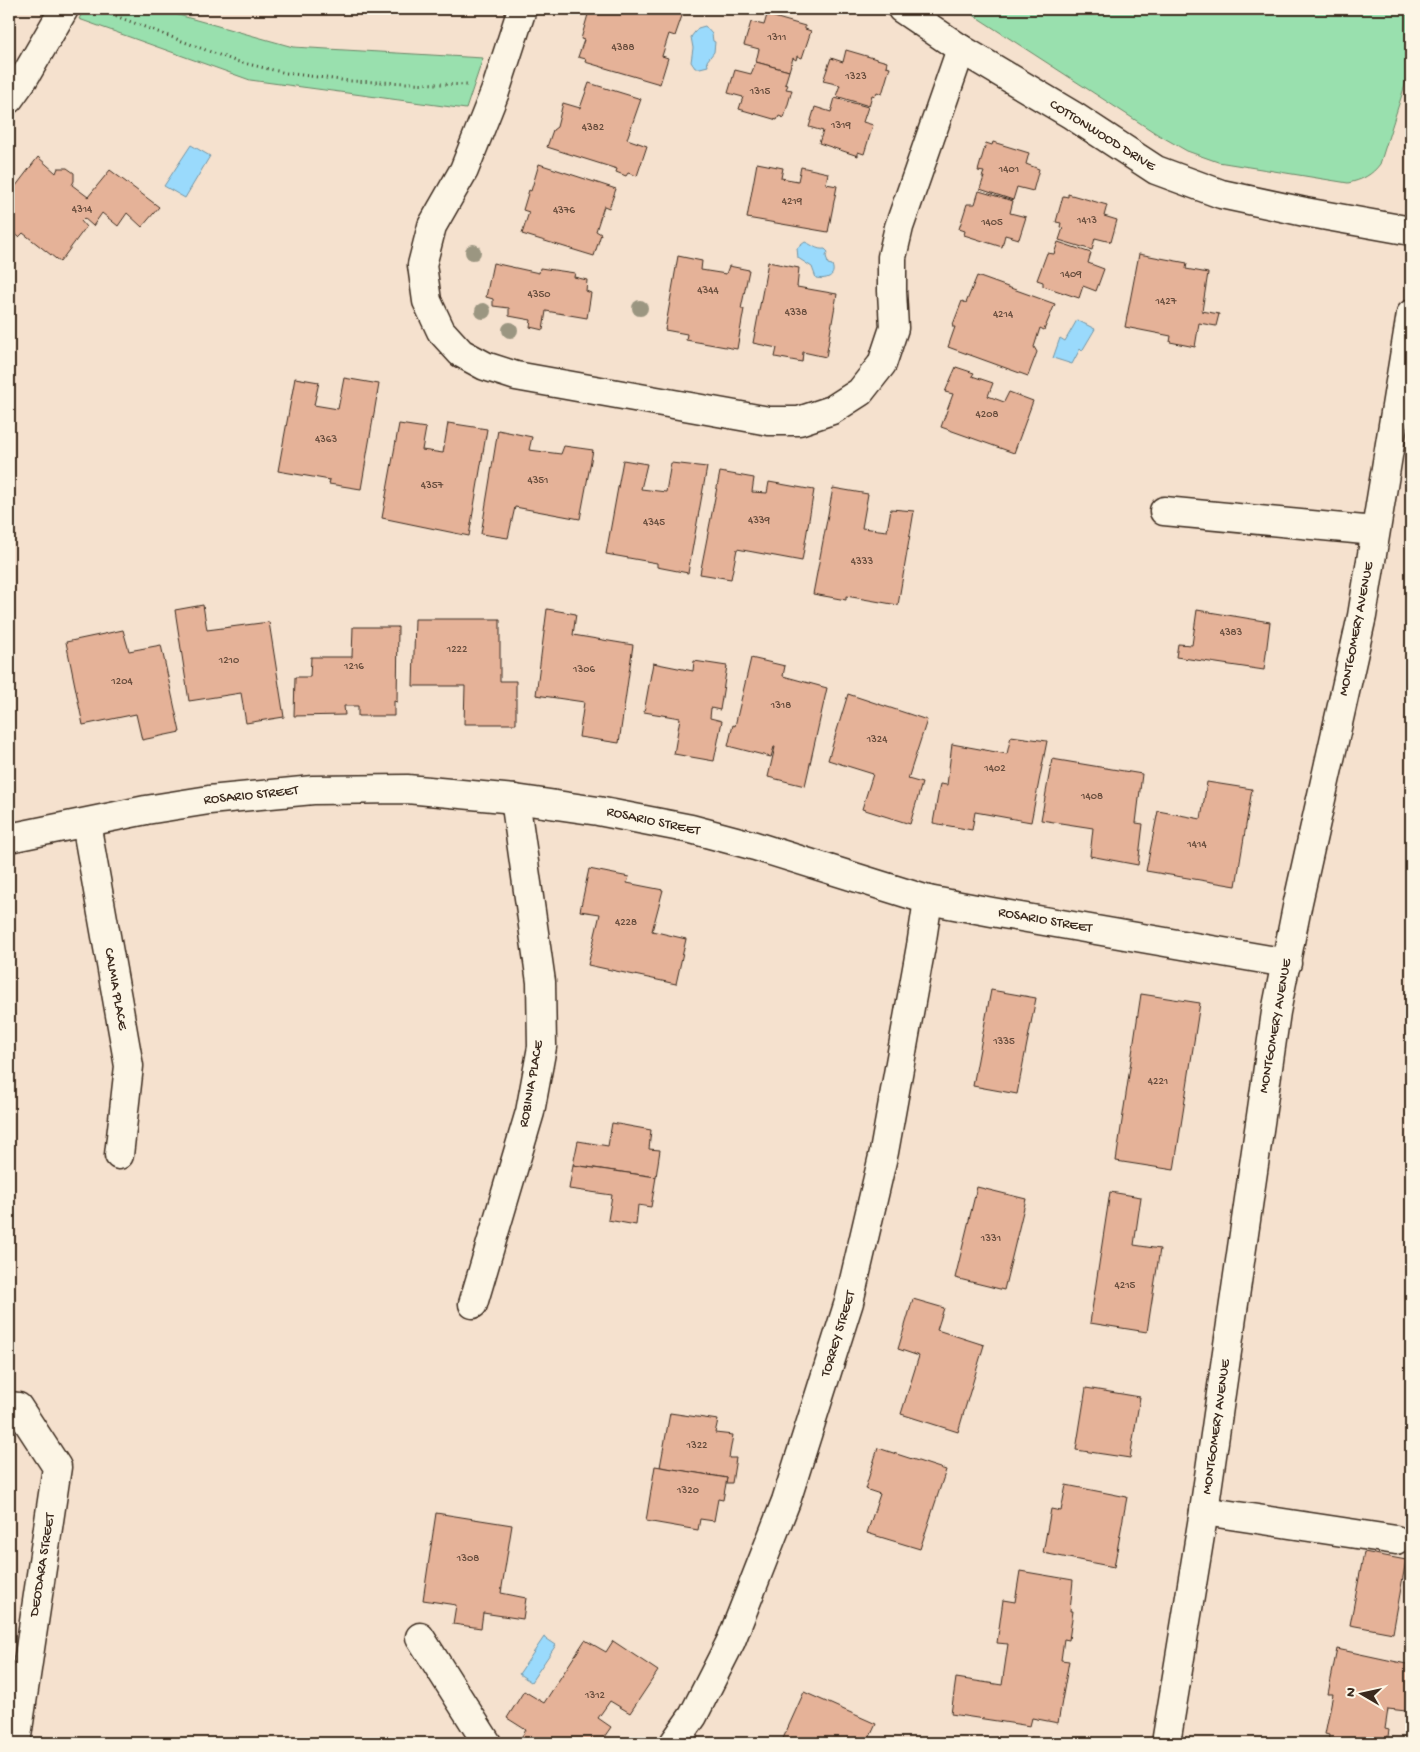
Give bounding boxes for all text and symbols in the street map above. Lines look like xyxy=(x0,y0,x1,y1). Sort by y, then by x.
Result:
house number: 1311 xyxy=(766,32,787,44)
house number: 4388 xyxy=(612,42,634,54)
house number: 1323 xyxy=(844,71,867,83)
house number: 1315 xyxy=(749,86,770,98)
street label: COTTONWOOD DRIVE xyxy=(1046,96,1159,176)
house number: 1319 xyxy=(830,120,852,132)
house number: 4382 xyxy=(582,122,605,134)
house number: 1401 xyxy=(998,164,1019,176)
house number: 4219 xyxy=(782,196,803,208)
house number: 4314 xyxy=(72,204,93,216)
house number: 4376 xyxy=(553,205,576,217)
house number: 1413 xyxy=(1076,215,1097,227)
house number: 1405 xyxy=(980,217,1003,229)
house number: 1409 xyxy=(1059,269,1082,281)
house number: 4344 xyxy=(697,285,719,297)
house number: 4350 xyxy=(528,289,550,301)
house number: 1427 xyxy=(1155,296,1177,308)
house number: 4338 xyxy=(785,307,807,319)
house number: 4214 xyxy=(993,309,1014,321)
house number: 4208 xyxy=(976,409,998,421)
house number: 4363 xyxy=(315,434,337,446)
house number: 4351 xyxy=(527,475,549,487)
house number: 4357 xyxy=(421,480,443,492)
house number: 4339 xyxy=(748,515,771,527)
house number: 4345 xyxy=(643,517,665,529)
house number: 4333 xyxy=(851,556,873,568)
street label: MONTGOMERY AVENUE xyxy=(1336,559,1379,697)
house number: 4383 xyxy=(1220,627,1243,639)
house number: 1222 xyxy=(446,644,468,656)
house number: 1210 xyxy=(218,655,239,667)
house number: 1216 xyxy=(343,661,364,673)
house number: 1306 xyxy=(572,664,595,676)
house number: 1204 xyxy=(110,676,133,688)
house number: 1318 xyxy=(770,700,791,712)
house number: 1324 xyxy=(866,734,888,746)
house number: 1402 xyxy=(983,763,1006,775)
street label: ROSARIO STREET xyxy=(203,783,300,809)
house number: 1408 xyxy=(1080,791,1103,803)
street label: ROSARIO STREET xyxy=(605,804,702,840)
house number: 1414 xyxy=(1186,839,1207,851)
street label: ROSARIO STREET xyxy=(997,904,1094,938)
house number: 4228 xyxy=(615,917,637,929)
street label: CALMIA PLACE xyxy=(99,947,131,1033)
street label: MONTGOMERY AVENUE xyxy=(1256,956,1296,1095)
house number: 1335 xyxy=(992,1036,1015,1048)
street label: ROBINIA PLACE xyxy=(516,1038,548,1129)
house number: 4221 xyxy=(1148,1076,1168,1088)
house number: 1331 xyxy=(980,1233,1001,1245)
house number: 4215 xyxy=(1115,1280,1136,1292)
street label: TORREY STREET xyxy=(818,1288,860,1380)
street label: MONTGOMERY AVENUE xyxy=(1199,1357,1235,1496)
house number: 1322 xyxy=(686,1440,708,1452)
house number: 1320 xyxy=(676,1485,699,1497)
street label: DEODARA STREET xyxy=(26,1511,60,1619)
house number: 1308 xyxy=(456,1553,479,1565)
north arrow xyxy=(1338,1670,1388,1720)
text: N xyxy=(1343,1687,1361,1698)
house number: 1312 xyxy=(584,1690,606,1702)

